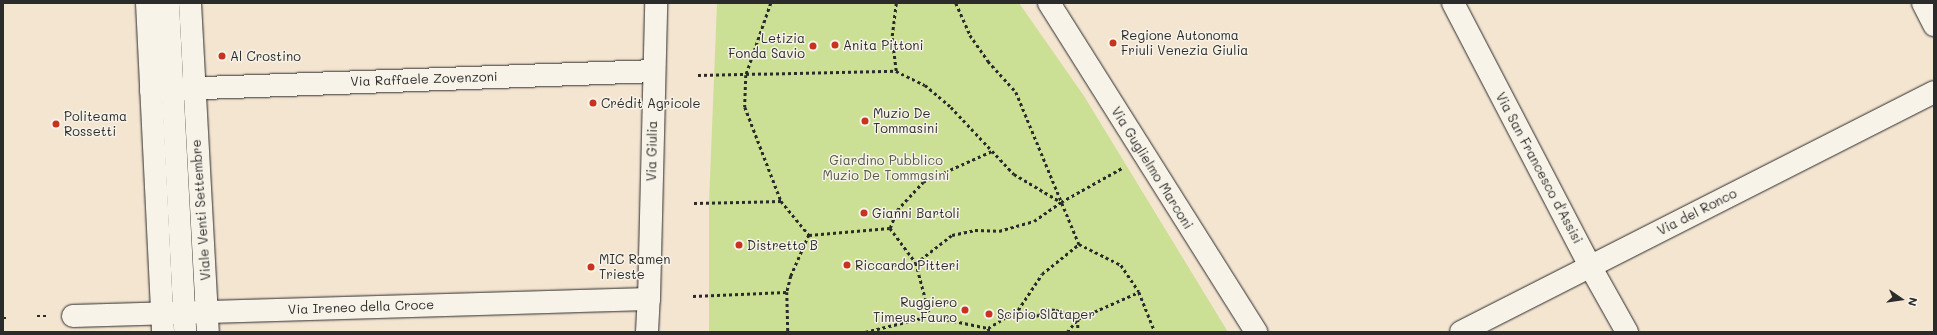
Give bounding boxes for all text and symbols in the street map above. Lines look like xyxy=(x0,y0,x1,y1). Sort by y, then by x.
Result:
place label: Regione Autonoma Friuli Venezia Giulia xyxy=(1121,28,1248,59)
place label: Letizia Fonda Savio xyxy=(728,31,805,62)
place label: Anita Pittoni xyxy=(843,37,923,53)
marker: Regione Autonoma Friuli Venezia Giulia xyxy=(1108,38,1118,48)
marker: Anita Pittoni xyxy=(830,40,840,50)
marker: Letizia Fonda Savio xyxy=(808,41,818,51)
place label: Al Crostino xyxy=(230,48,301,64)
marker: Al Crostino xyxy=(217,51,227,61)
street label: Via Raffaele Zovenzoni xyxy=(350,69,498,89)
street label: Via San Francesco d'Assisi xyxy=(1492,90,1586,246)
place label: Crédit Agricole xyxy=(601,95,701,111)
marker: Crédit Agricole xyxy=(588,98,598,108)
street label: Via Guglielmo Marconi xyxy=(1108,104,1196,232)
place label: Muzio De Tommasini xyxy=(873,106,938,137)
place label: Politeama Rossetti xyxy=(64,109,127,140)
marker: Muzio De Tommasini xyxy=(860,116,870,126)
marker: Politeama Rossetti xyxy=(51,119,61,129)
street label: Via Giulia xyxy=(644,121,660,181)
street label: Viale Venti Settembre xyxy=(188,139,214,281)
park label: Giardino Pubblico Muzio De Tommasini xyxy=(823,153,949,184)
street label: Via del Ronco xyxy=(1655,185,1739,239)
place label: Gianni Bartoli xyxy=(872,205,960,221)
marker: Gianni Bartoli xyxy=(859,208,869,218)
place label: Distretto B xyxy=(747,237,818,253)
marker: Distretto B xyxy=(734,240,744,250)
place label: MIC Ramen Trieste xyxy=(599,252,671,283)
place label: Riccardo Pitteri xyxy=(855,257,959,273)
marker: Riccardo Pitteri xyxy=(842,260,852,270)
marker: MIC Ramen Trieste xyxy=(586,262,596,272)
north arrow xyxy=(1881,279,1921,319)
place label: Ruggiero Timeus Fauro xyxy=(873,295,957,326)
text: N xyxy=(1905,296,1921,308)
street label: Via Ireneo della Croce xyxy=(288,297,434,317)
marker: Ruggiero Timeus Fauro xyxy=(960,305,970,315)
place label: Scipio Slataper xyxy=(997,306,1095,322)
marker: Scipio Slataper xyxy=(984,309,994,319)

